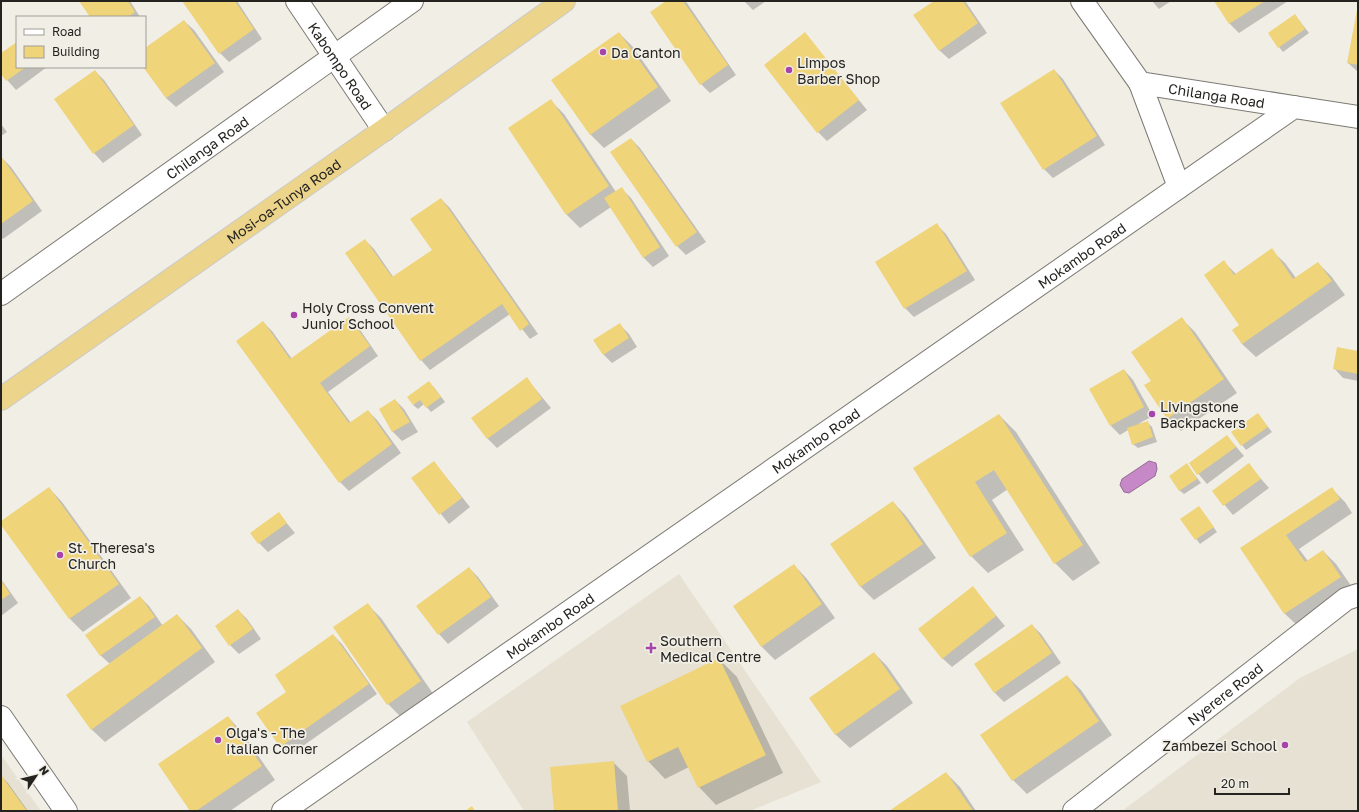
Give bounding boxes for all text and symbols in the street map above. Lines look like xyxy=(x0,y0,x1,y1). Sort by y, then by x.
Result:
legend xyxy=(16,16,146,68)
street label: Kabompo Road xyxy=(305,19,376,113)
text: Road xyxy=(52,24,81,39)
text: Building xyxy=(52,44,100,59)
place label: Da Canton xyxy=(611,44,681,61)
marker: Da Canton xyxy=(598,47,608,57)
place label: Limpos Barber Shop xyxy=(797,54,880,87)
marker: Limpos Barber Shop xyxy=(784,65,794,75)
street label: Chilanga Road xyxy=(1167,79,1266,111)
street label: Chilanga Road xyxy=(162,112,252,182)
street label: Mosi-oa-Tunya Road xyxy=(223,155,344,247)
street label: Mokambo Road xyxy=(1034,218,1129,292)
place label: Holy Cross Convent Junior School xyxy=(302,299,434,332)
marker: Holy Cross Convent Junior School xyxy=(289,310,299,320)
place label: Livingstone Backpackers xyxy=(1160,398,1246,431)
street label: Mokambo Road xyxy=(768,404,863,477)
marker: Livingstone Backpackers xyxy=(1147,409,1157,419)
place label: St. Theresa's Church xyxy=(68,539,155,572)
marker: St. Theresa's Church xyxy=(55,550,65,560)
street label: Mokambo Road xyxy=(502,589,597,662)
place label: Southern Medical Centre xyxy=(660,632,761,665)
marker: Southern Medical Centre xyxy=(645,642,657,654)
street label: Nyerere Road xyxy=(1184,659,1266,728)
place label: Olga's - The Italian Corner xyxy=(226,724,318,757)
marker: Olga's - The Italian Corner xyxy=(213,735,223,745)
place label: Zambezei School xyxy=(1163,737,1277,754)
marker: Zambezei School xyxy=(1280,740,1290,750)
north arrow xyxy=(16,756,56,796)
text: N xyxy=(37,763,52,777)
scale bar xyxy=(1215,770,1289,796)
text: 20 m xyxy=(1221,776,1249,791)

